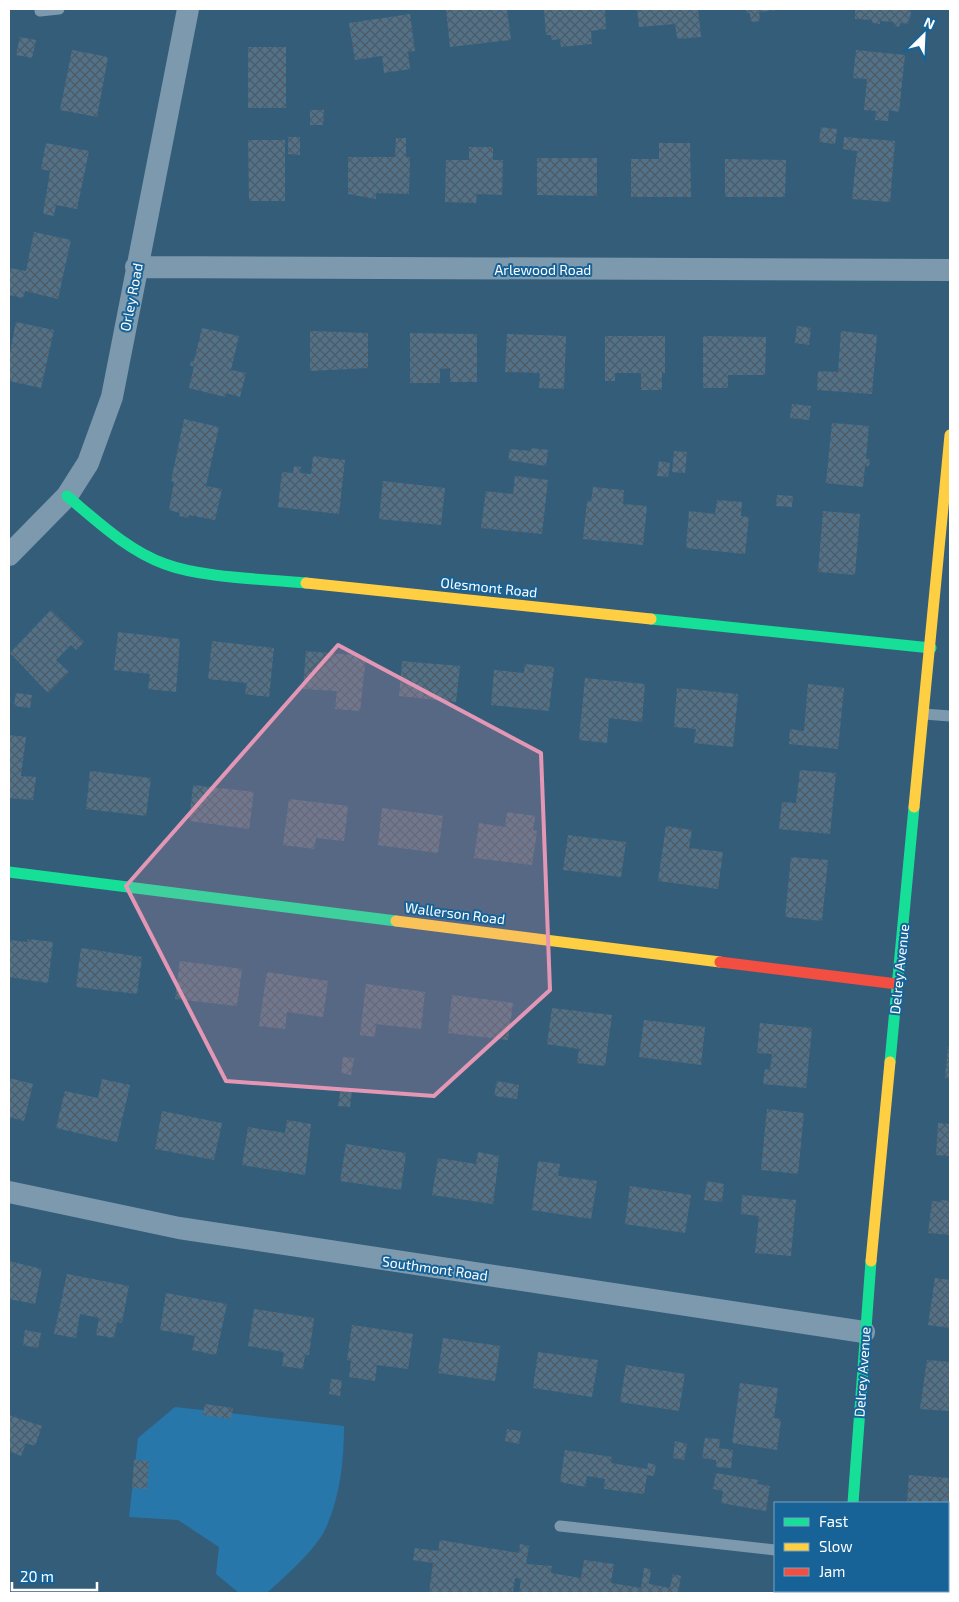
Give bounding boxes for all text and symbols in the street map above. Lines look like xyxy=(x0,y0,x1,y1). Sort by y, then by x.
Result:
north arrow xyxy=(899,10,949,60)
text: N xyxy=(921,13,938,32)
street label: Orley Road xyxy=(116,261,146,333)
street label: Arlewood Road xyxy=(495,261,591,278)
street label: Olesmont Road xyxy=(440,573,538,601)
street label: Wallerson Road xyxy=(404,898,506,928)
street label: Delrey Avenue xyxy=(886,923,912,1015)
street label: Southmont Road xyxy=(381,1252,489,1284)
street label: Delrey Avenue xyxy=(850,1326,874,1418)
legend xyxy=(774,1502,949,1592)
text: Fast xyxy=(819,1512,849,1530)
text: Slow xyxy=(819,1537,853,1555)
scale bar xyxy=(12,1560,98,1592)
text: Jam xyxy=(819,1562,845,1580)
text: 20 m xyxy=(20,1567,54,1585)

